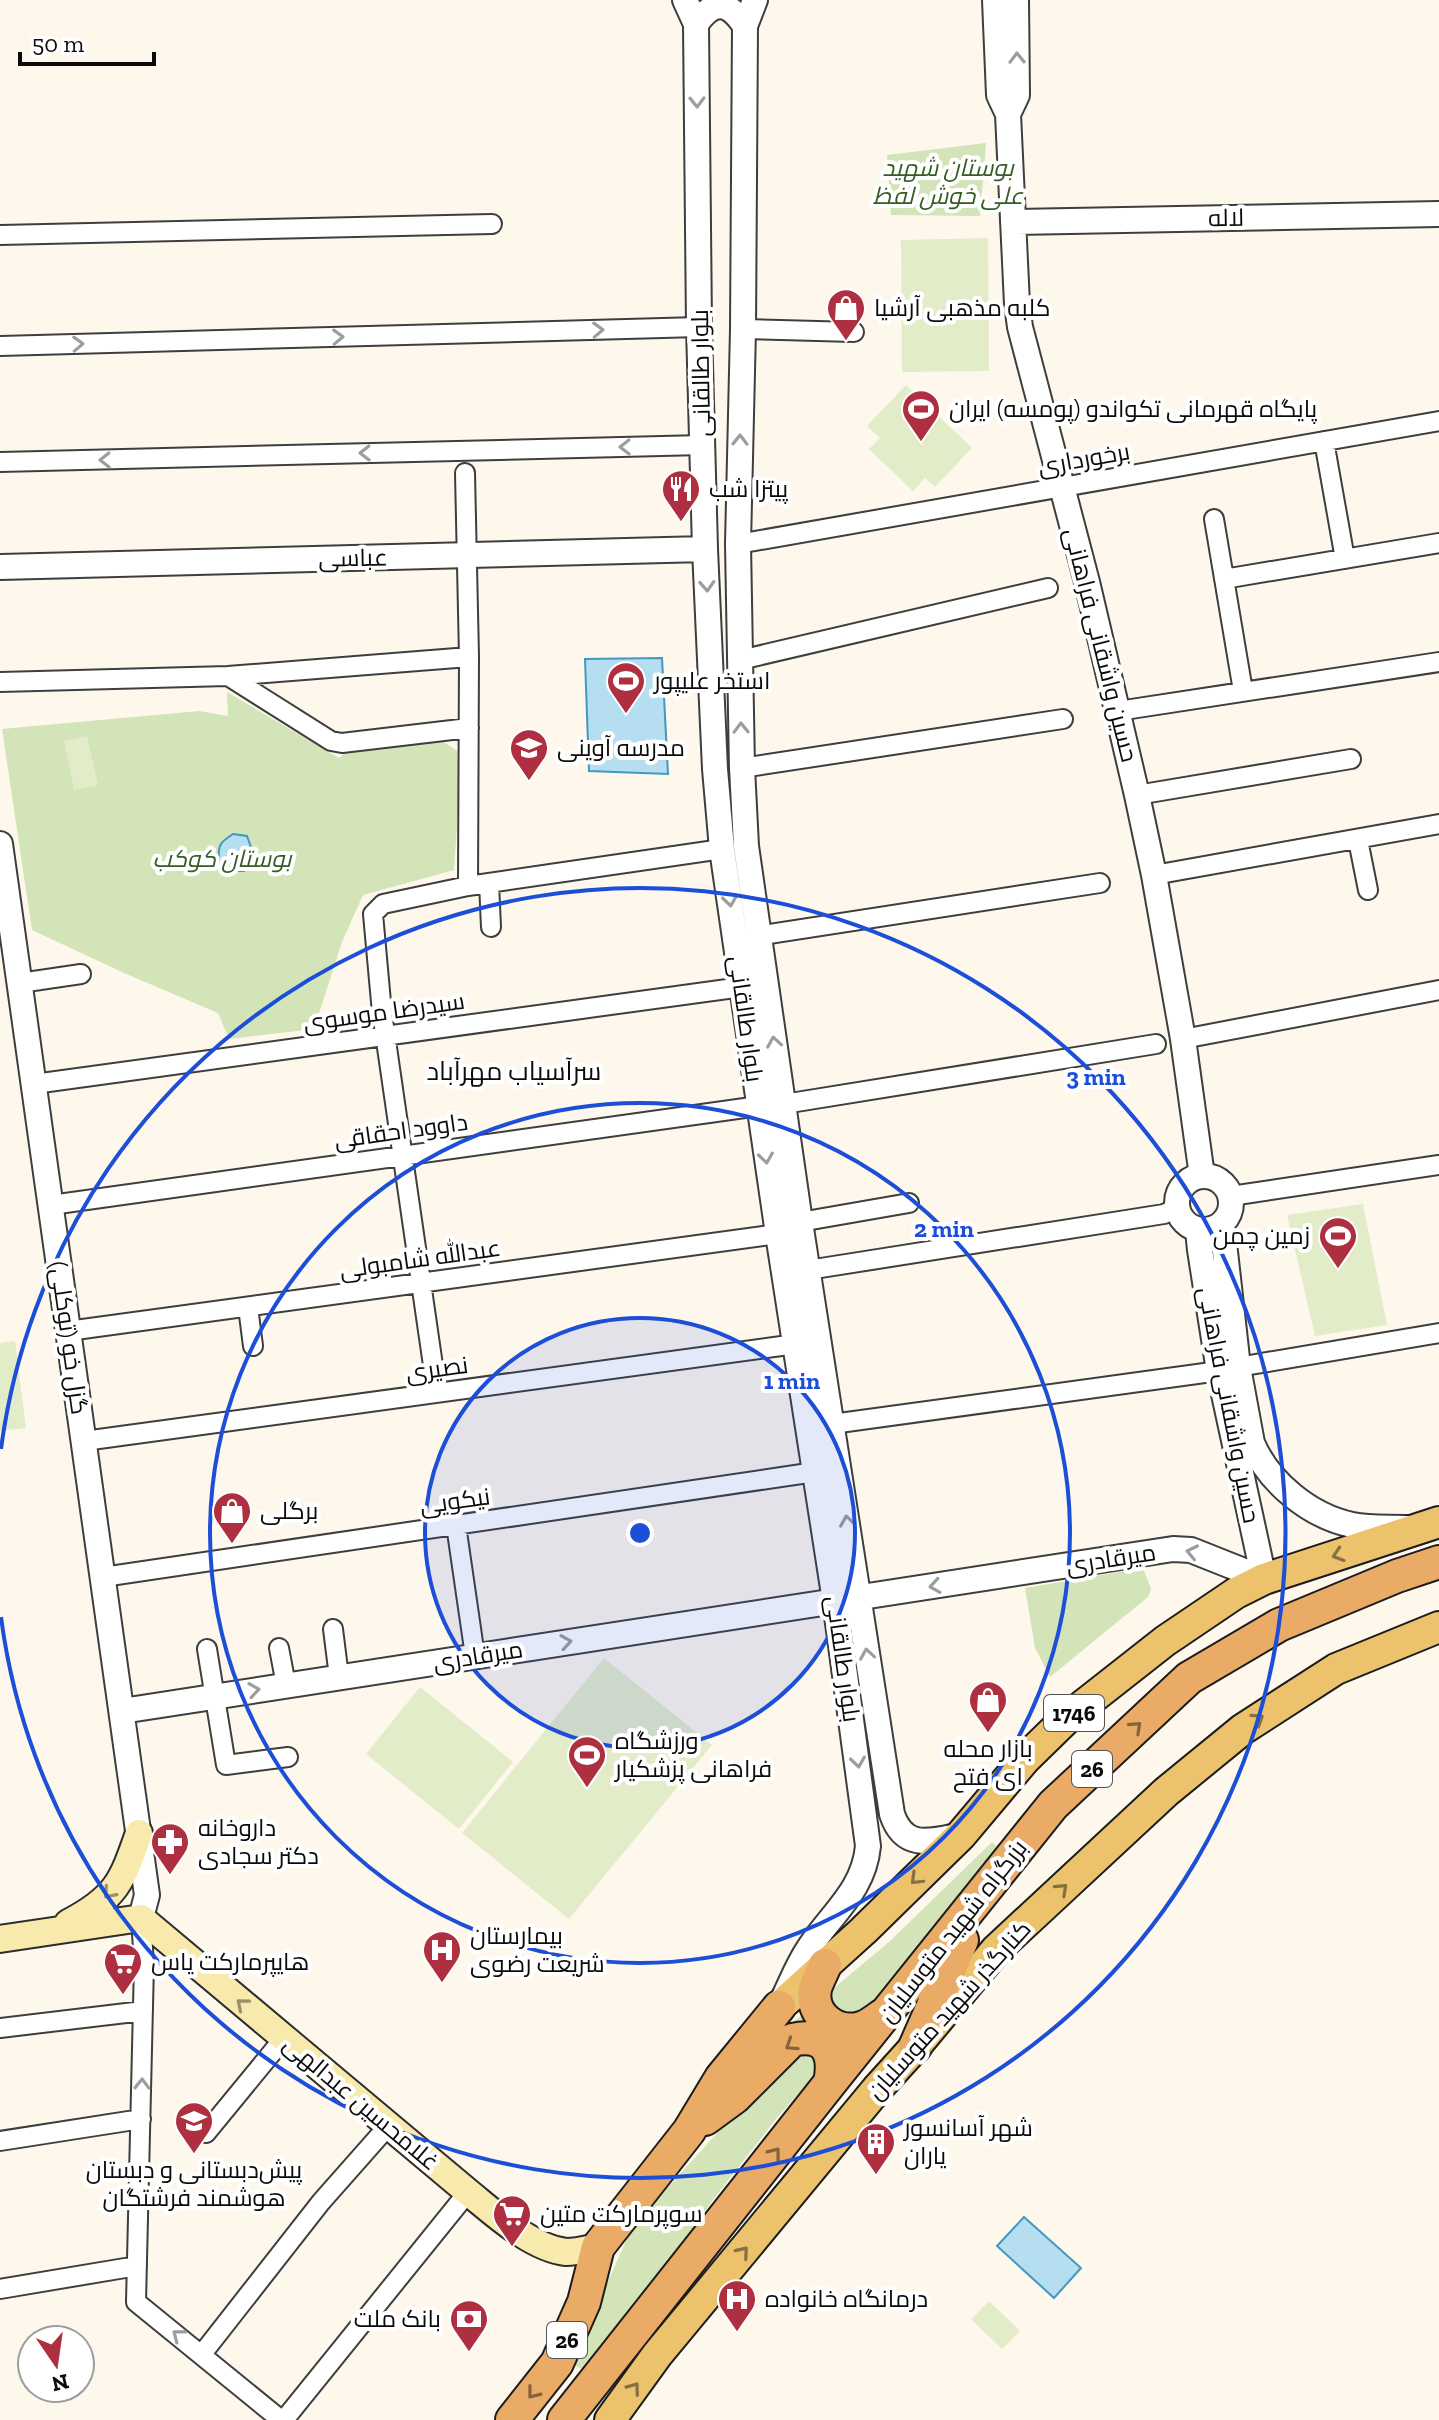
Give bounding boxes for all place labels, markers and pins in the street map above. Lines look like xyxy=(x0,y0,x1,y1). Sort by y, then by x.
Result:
shop icon: کلبه مذهبی آرشیا xyxy=(825,287,867,342)
place label: کلبه مذهبی آرشیا xyxy=(874,293,1051,322)
sports icon: پایگاه قهرمانی تکواندو (پومسه) ایران xyxy=(900,388,942,443)
place label: پایگاه قهرمانی تکواندو (پومسه) ایران xyxy=(949,394,1318,425)
restaurant icon: پیتزا شب xyxy=(660,468,702,523)
place label: پیتزا شب xyxy=(709,474,789,505)
sports icon: استخر علیپور xyxy=(605,660,647,715)
place label: استخر علیپور xyxy=(652,666,770,696)
school or university icon: مدرسه آوینی xyxy=(508,727,550,782)
place label: مدرسه آوینی xyxy=(557,733,685,762)
sports icon: زمین چمن xyxy=(1317,1215,1359,1270)
place label: زمین چمن xyxy=(1213,1221,1310,1252)
shop icon: برگلی xyxy=(211,1490,253,1545)
place label: برگلی xyxy=(260,1496,318,1525)
centre of rings xyxy=(626,1519,654,1547)
shop icon: بازار محله ای فتح xyxy=(967,1679,1009,1734)
place label: ورزشگاه فراهانی پزشکیار xyxy=(613,1726,772,1785)
sports icon: ورزشگاه فراهانی پزشکیار xyxy=(566,1734,608,1789)
place label: بازار محله ای فتح xyxy=(943,1734,1033,1793)
place label: داروخانه دکتر سجادی xyxy=(198,1813,319,1870)
pharmacy icon: داروخانه دکتر سجادی xyxy=(149,1821,191,1876)
place label: بیمارستان شریعت رضوی xyxy=(470,1921,605,1978)
hospital icon: بیمارستان شریعت رضوی xyxy=(421,1929,463,1984)
supermarket icon: هایپرمارکت یاس xyxy=(102,1941,144,1996)
place label: هایپرمارکت یاس xyxy=(151,1947,309,1978)
school or university icon: پیش‌دبستانی و دبستان هوشمند فرشتگان xyxy=(173,2100,215,2155)
place label: شهر آسانسور یاران xyxy=(902,2113,1033,2170)
building icon: شهر آسانسور یاران xyxy=(855,2121,897,2176)
place label: پیش‌دبستانی و دبستان هوشمند فرشتگان xyxy=(86,2155,303,2212)
supermarket icon: سوپرمارکت متین xyxy=(491,2193,533,2248)
place label: سوپرمارکت متین xyxy=(540,2199,702,2230)
hospital icon: درمانگاه خانواده xyxy=(716,2278,758,2333)
place label: درمانگاه خانواده xyxy=(765,2284,928,2313)
bank icon: بانک ملت xyxy=(448,2298,490,2353)
place label: بانک ملت xyxy=(354,2304,441,2333)

